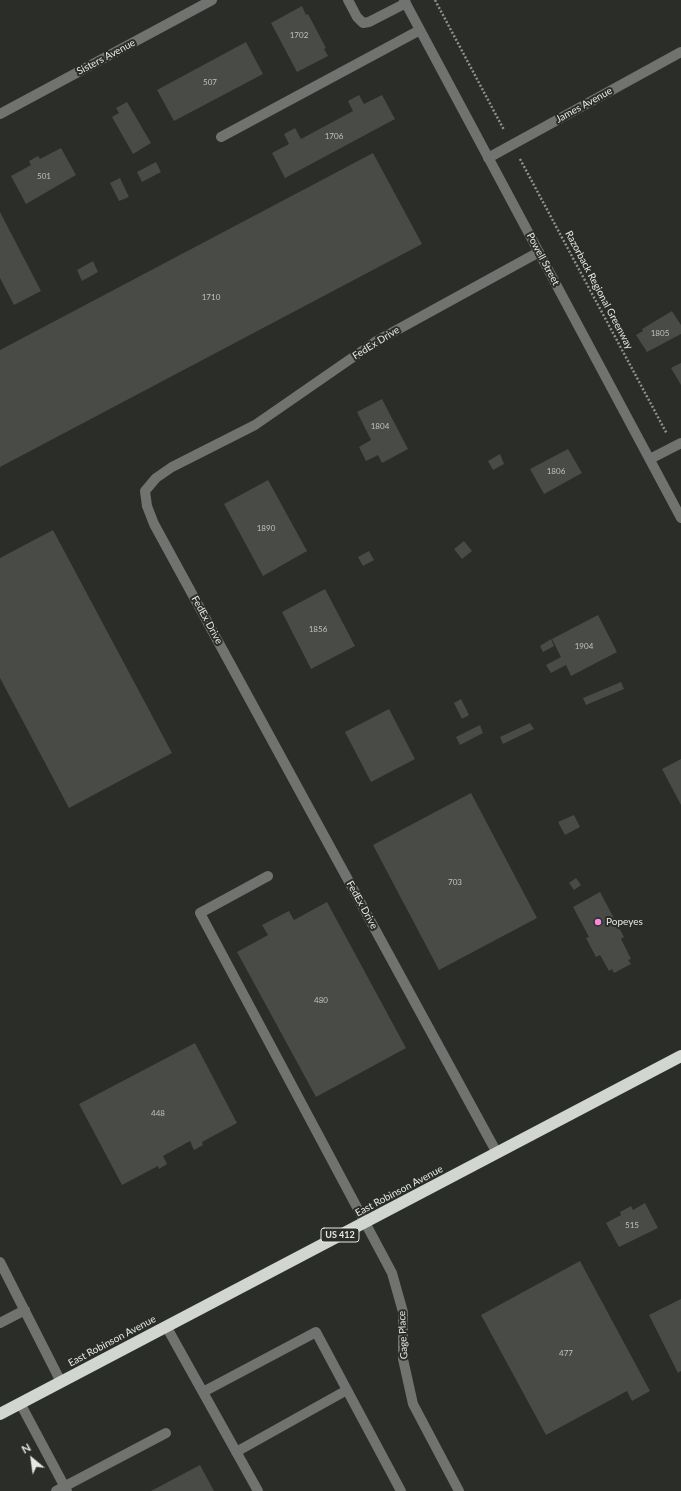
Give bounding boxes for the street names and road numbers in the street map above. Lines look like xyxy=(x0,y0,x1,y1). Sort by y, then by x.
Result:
street label: Sisters Avenue xyxy=(75,37,137,77)
street label: James Avenue xyxy=(554,85,614,125)
street label: Razorback Regional Greenway xyxy=(563,229,635,351)
street label: Powell Street xyxy=(524,231,562,287)
street label: FedEx Drive xyxy=(350,324,402,362)
street label: FedEx Drive xyxy=(189,594,225,646)
street label: FedEx Drive xyxy=(344,879,380,931)
street label: East Robinson Avenue xyxy=(353,1163,445,1219)
road number: US 412 xyxy=(321,1228,359,1242)
street label: Gage Place xyxy=(396,1310,410,1360)
street label: East Robinson Avenue xyxy=(66,1313,158,1369)

